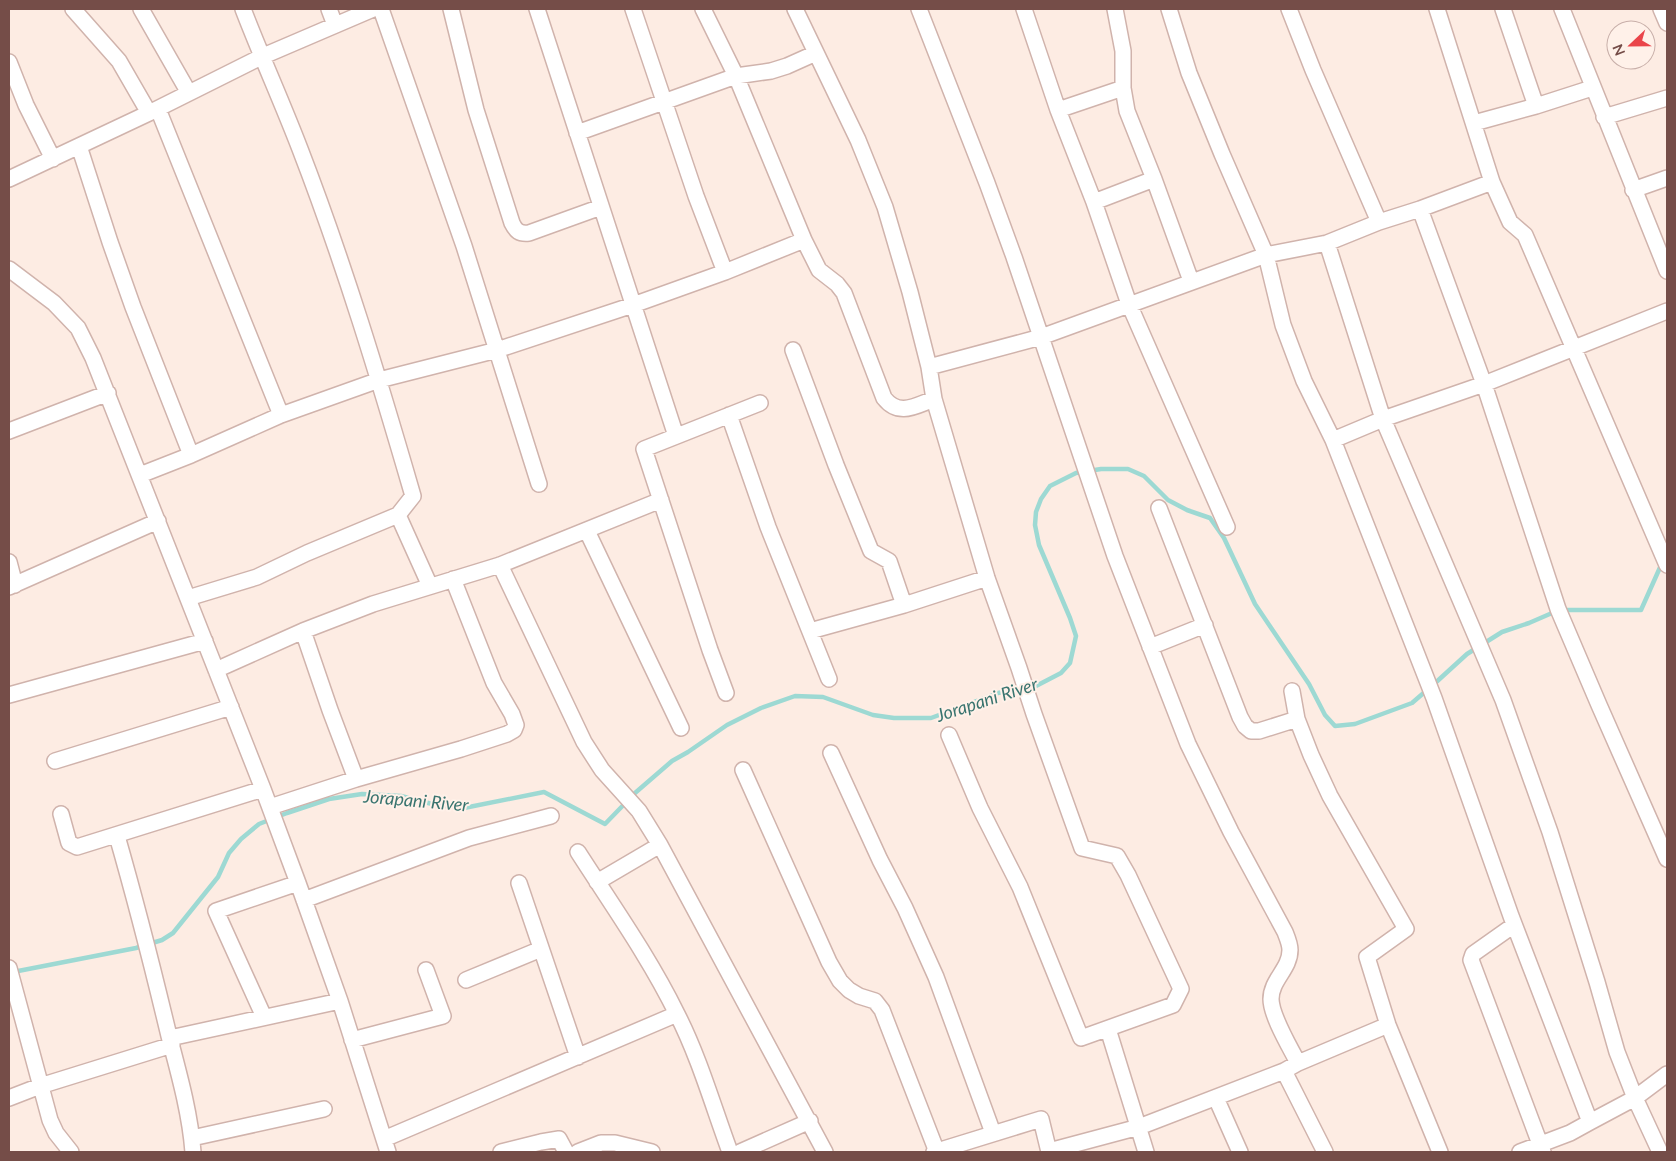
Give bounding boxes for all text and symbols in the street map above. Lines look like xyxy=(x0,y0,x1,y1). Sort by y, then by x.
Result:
north arrow xyxy=(1606,20,1656,70)
text: N xyxy=(1609,42,1628,58)
water label: Jorapani River xyxy=(932,672,1041,726)
water label: Jorapani River xyxy=(362,784,470,816)

